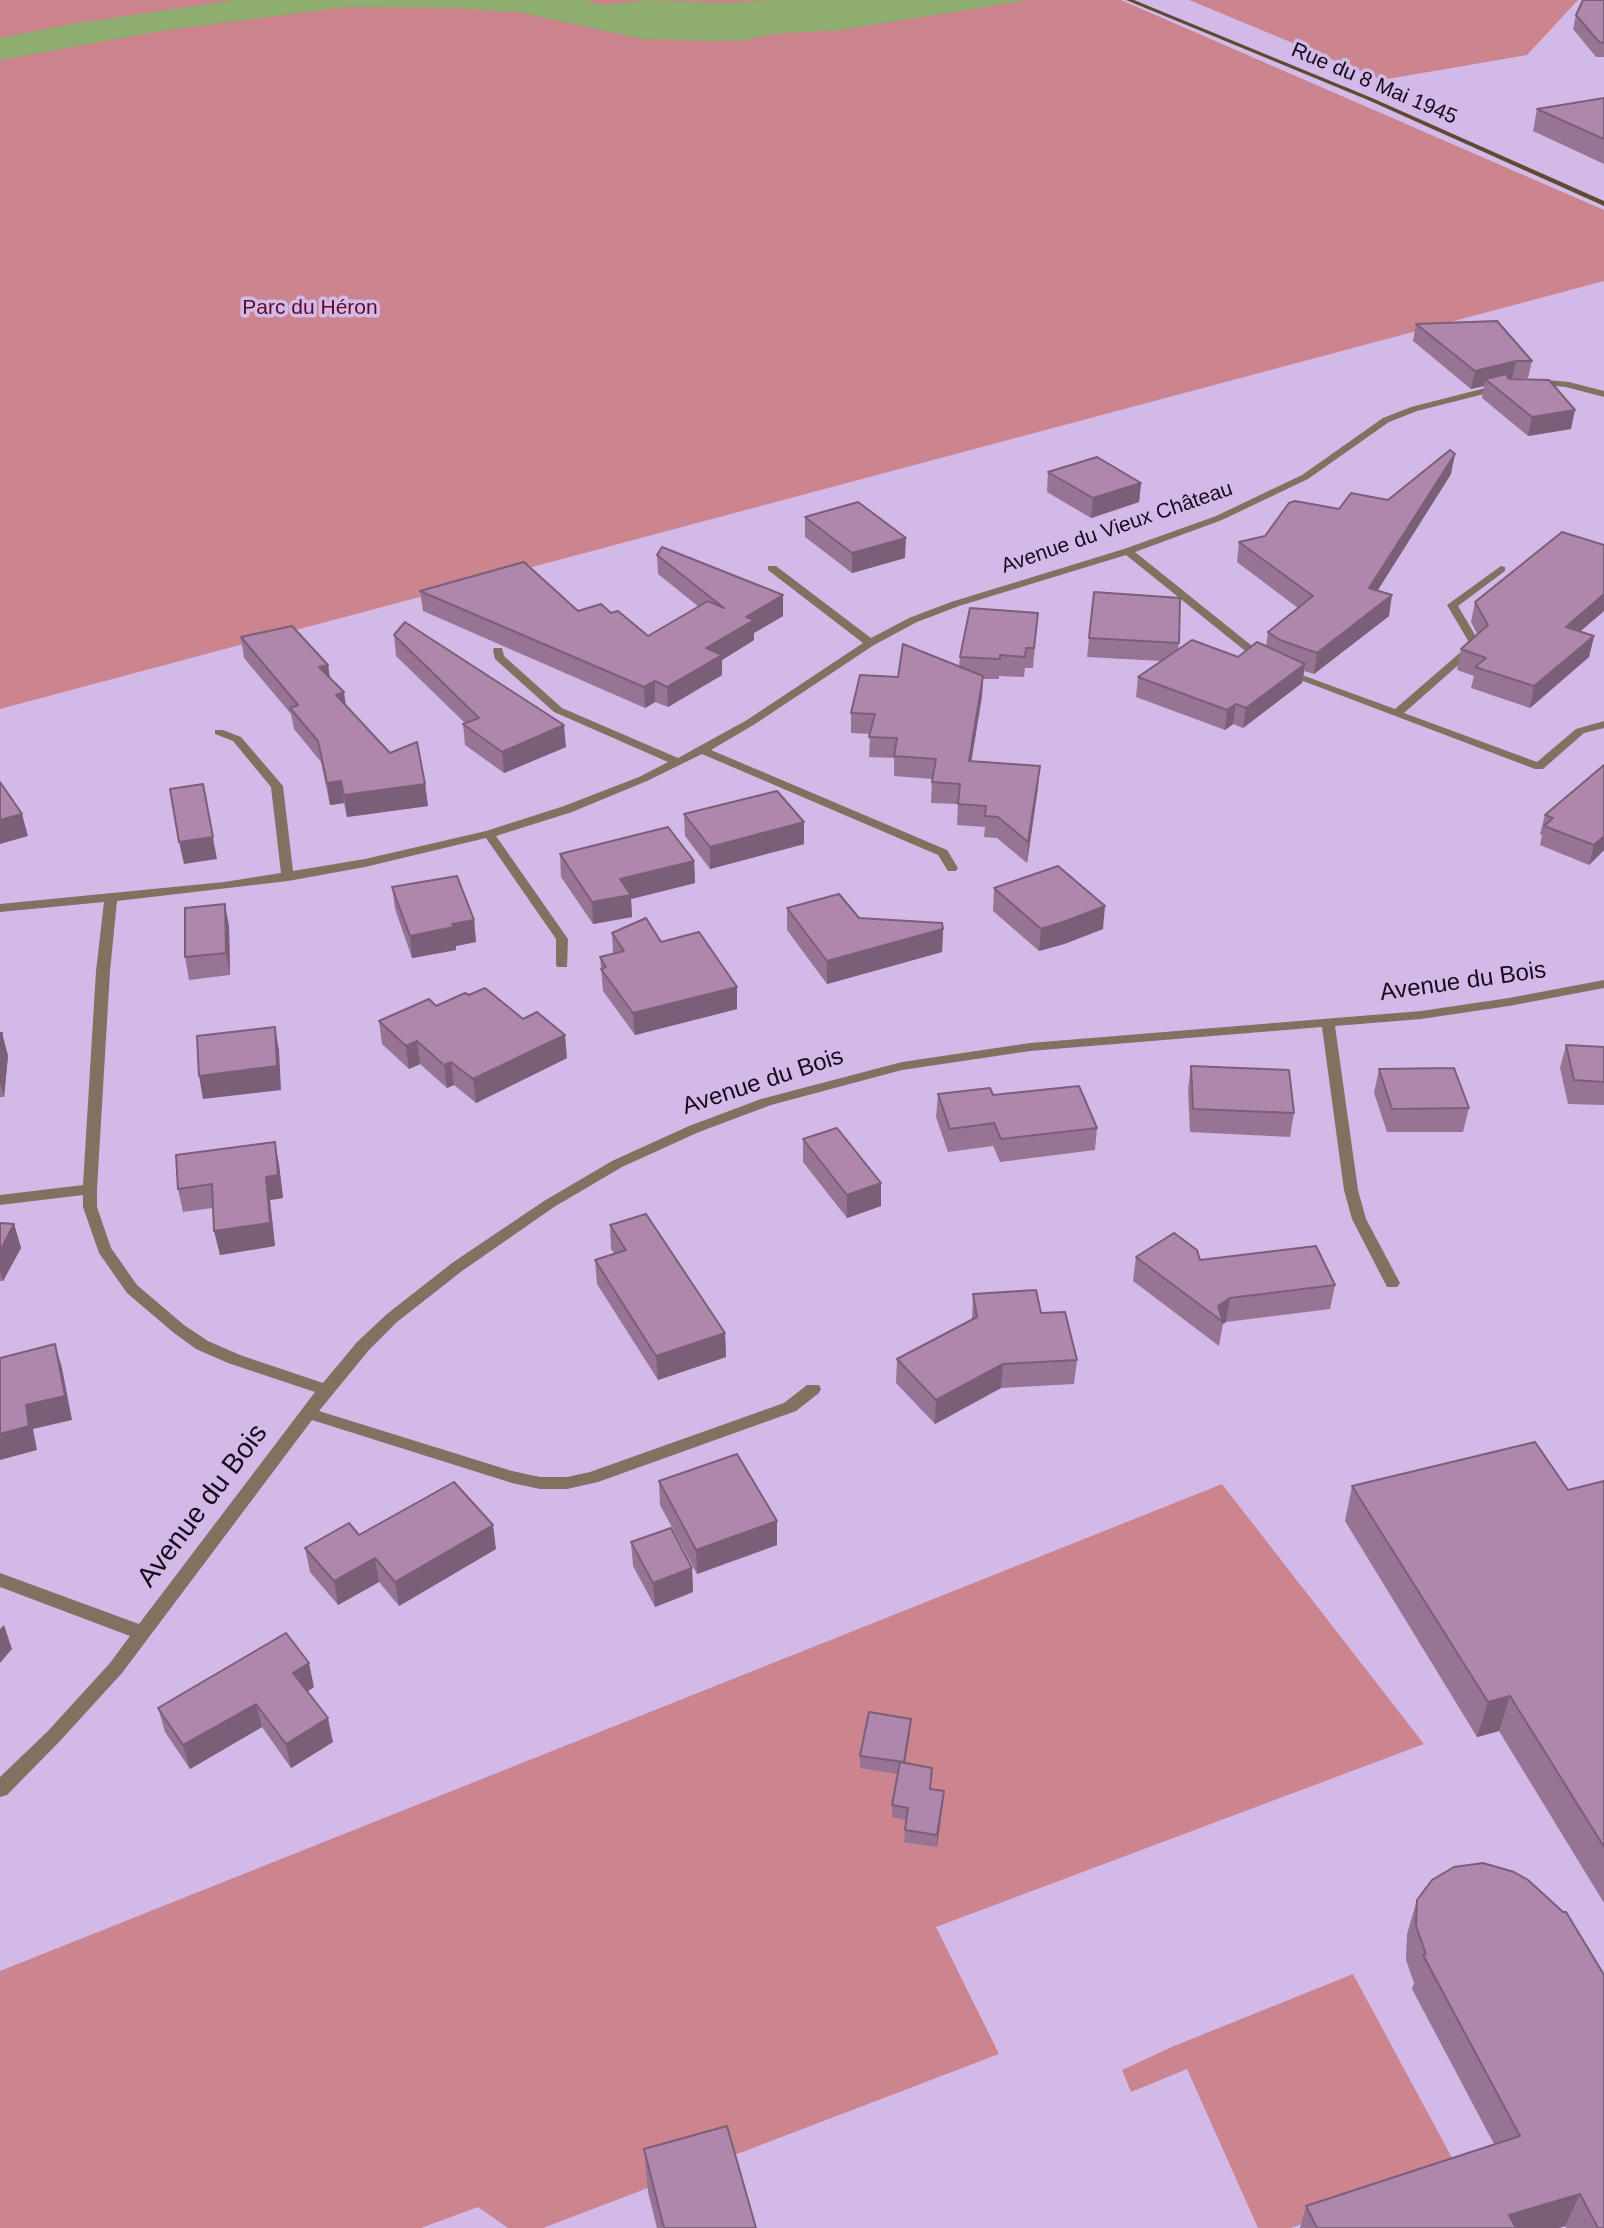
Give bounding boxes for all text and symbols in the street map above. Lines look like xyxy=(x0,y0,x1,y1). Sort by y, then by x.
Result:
street label: Rue du 8 Mai 1945 xyxy=(1287,38,1461,130)
park label: Parc du Héron xyxy=(242,295,378,321)
street label: Avenue du Vieux Château xyxy=(998,476,1236,580)
street label: Avenue du Bois xyxy=(1378,956,1548,1008)
street label: Avenue du Bois xyxy=(679,1042,847,1122)
street label: Avenue du Bois xyxy=(131,1418,275,1594)

